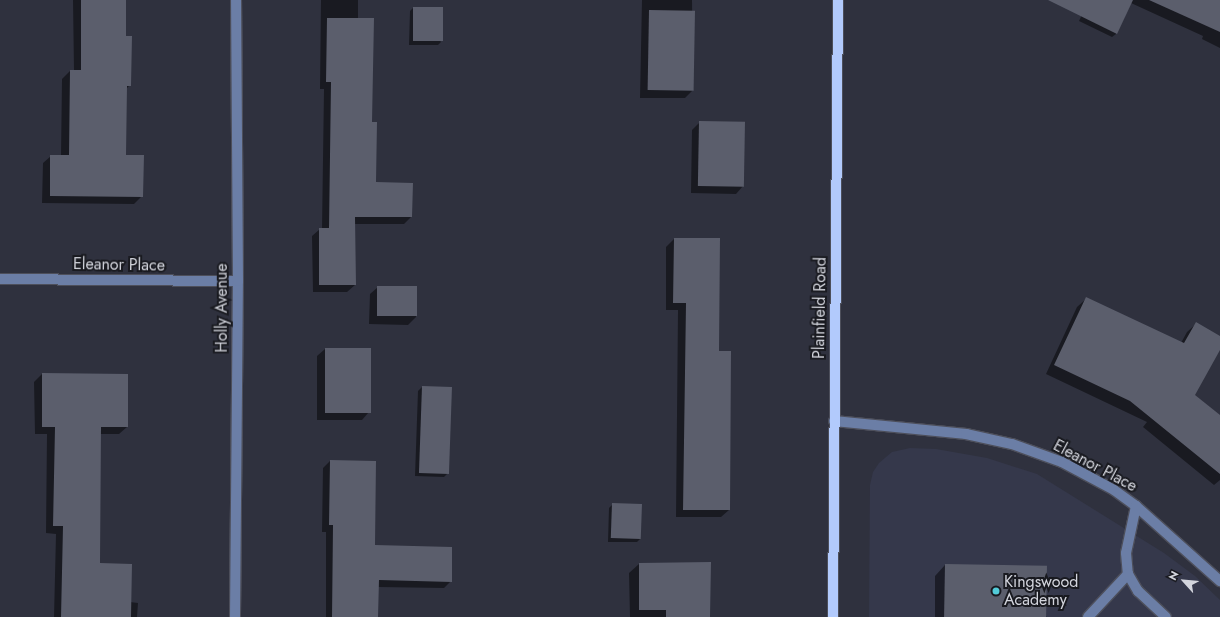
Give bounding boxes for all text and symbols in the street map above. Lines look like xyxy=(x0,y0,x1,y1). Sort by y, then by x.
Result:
street label: Eleanor Place xyxy=(73,255,165,275)
street label: Plainfield Road xyxy=(810,257,830,359)
street label: Holly Avenue xyxy=(212,263,232,353)
street label: Eleanor Place xyxy=(1050,436,1140,496)
north arrow xyxy=(1164,561,1204,601)
text: N xyxy=(1164,568,1182,583)
place label: Kingswood Academy xyxy=(1004,572,1078,610)
marker: Kingswood Academy xyxy=(991,586,1001,596)

